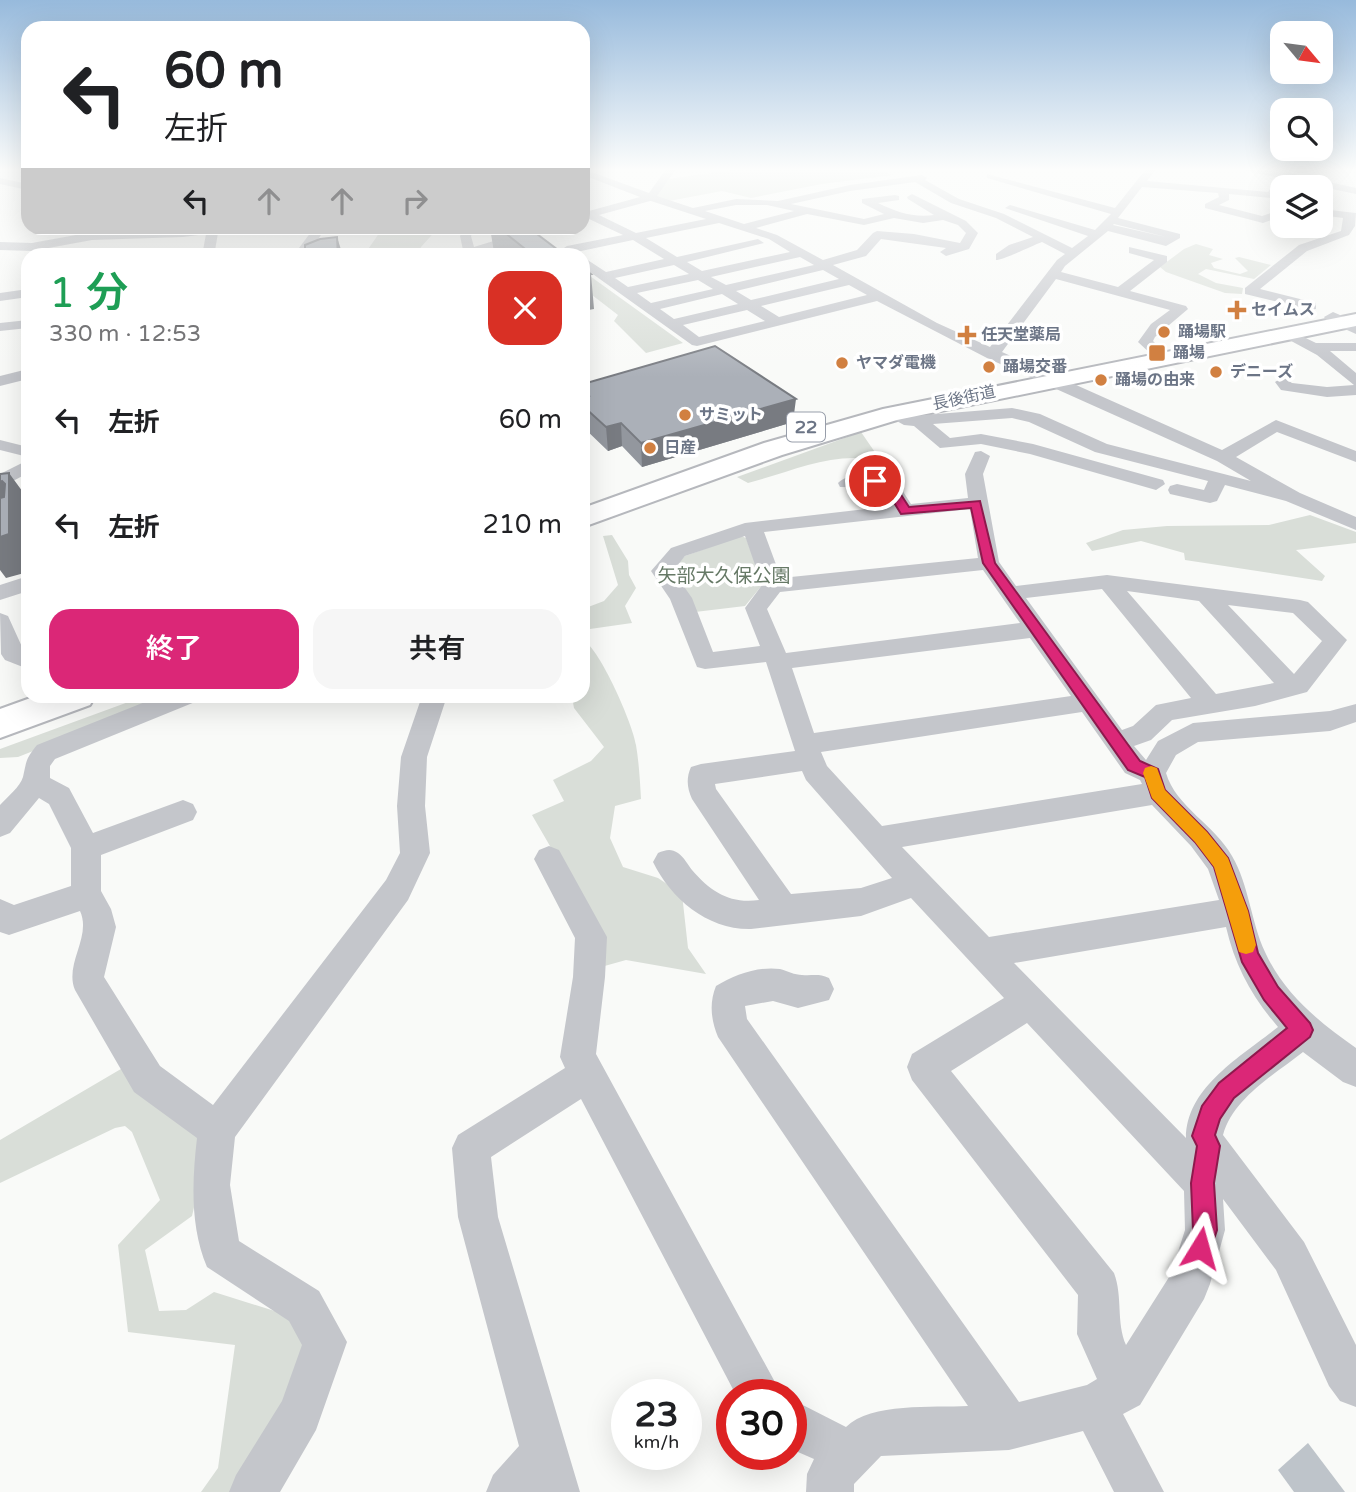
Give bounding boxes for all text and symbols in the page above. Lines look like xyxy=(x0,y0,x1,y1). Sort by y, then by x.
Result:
north arrow xyxy=(1270,21,1334,84)
map controls xyxy=(1270,21,1333,238)
text: 60 m xyxy=(164,42,283,101)
icon: left xyxy=(49,49,140,140)
button: search xyxy=(1270,98,1333,161)
text: 左折 xyxy=(164,110,228,148)
button: layers xyxy=(1270,175,1333,238)
icon: left xyxy=(177,182,215,220)
icon: ahead xyxy=(250,182,288,220)
icon: ahead xyxy=(323,182,361,220)
icon: right xyxy=(396,182,434,220)
text: 1 分 xyxy=(49,268,128,319)
button: close xyxy=(488,271,562,345)
place label: セイムス xyxy=(1251,300,1315,320)
marker: セイムス xyxy=(1229,302,1245,318)
text: 330 m · 12:53 xyxy=(49,320,201,348)
place label: 踊場駅 xyxy=(1178,322,1226,342)
marker: 踊場駅 xyxy=(1156,324,1172,340)
place label: 任天堂薬局 xyxy=(981,325,1061,345)
marker: 任天堂薬局 xyxy=(959,327,975,343)
marker: 踊場 xyxy=(1147,343,1167,363)
place label: 踊場 xyxy=(1173,343,1205,363)
place label: ヤマダ電機 xyxy=(856,353,936,373)
marker: ヤマダ電機 xyxy=(834,355,850,371)
place label: 踊場交番 xyxy=(1003,357,1067,377)
marker: 踊場交番 xyxy=(981,359,997,375)
place label: デニーズ xyxy=(1230,362,1293,382)
marker: デニーズ xyxy=(1208,364,1224,380)
place label: 踊場の由来 xyxy=(1115,370,1195,390)
marker: 踊場の由来 xyxy=(1093,372,1109,388)
street label: 長後街道 xyxy=(931,382,997,414)
icon: left xyxy=(49,401,87,439)
text: 60 m xyxy=(499,404,562,435)
place label: サミット xyxy=(699,405,763,425)
text: 左折 xyxy=(108,407,160,438)
marker: サミット xyxy=(677,407,693,423)
road number: 22 xyxy=(787,412,825,442)
place label: 日産 xyxy=(664,438,696,458)
marker: 日産 xyxy=(642,440,658,456)
pin xyxy=(845,451,905,511)
icon: arrive xyxy=(856,462,894,500)
icon: left xyxy=(49,506,87,544)
text: 210 m xyxy=(482,509,562,540)
text: 左折 xyxy=(108,512,160,543)
park label: 矢部大久保公園 xyxy=(657,565,791,587)
button: 終了 xyxy=(49,609,299,689)
button: 共有 xyxy=(313,609,562,689)
position arrow xyxy=(1163,1211,1237,1285)
speed limit sign: 30 xyxy=(716,1379,807,1470)
text: 23 xyxy=(635,1394,678,1436)
text: km/h xyxy=(634,1431,679,1453)

